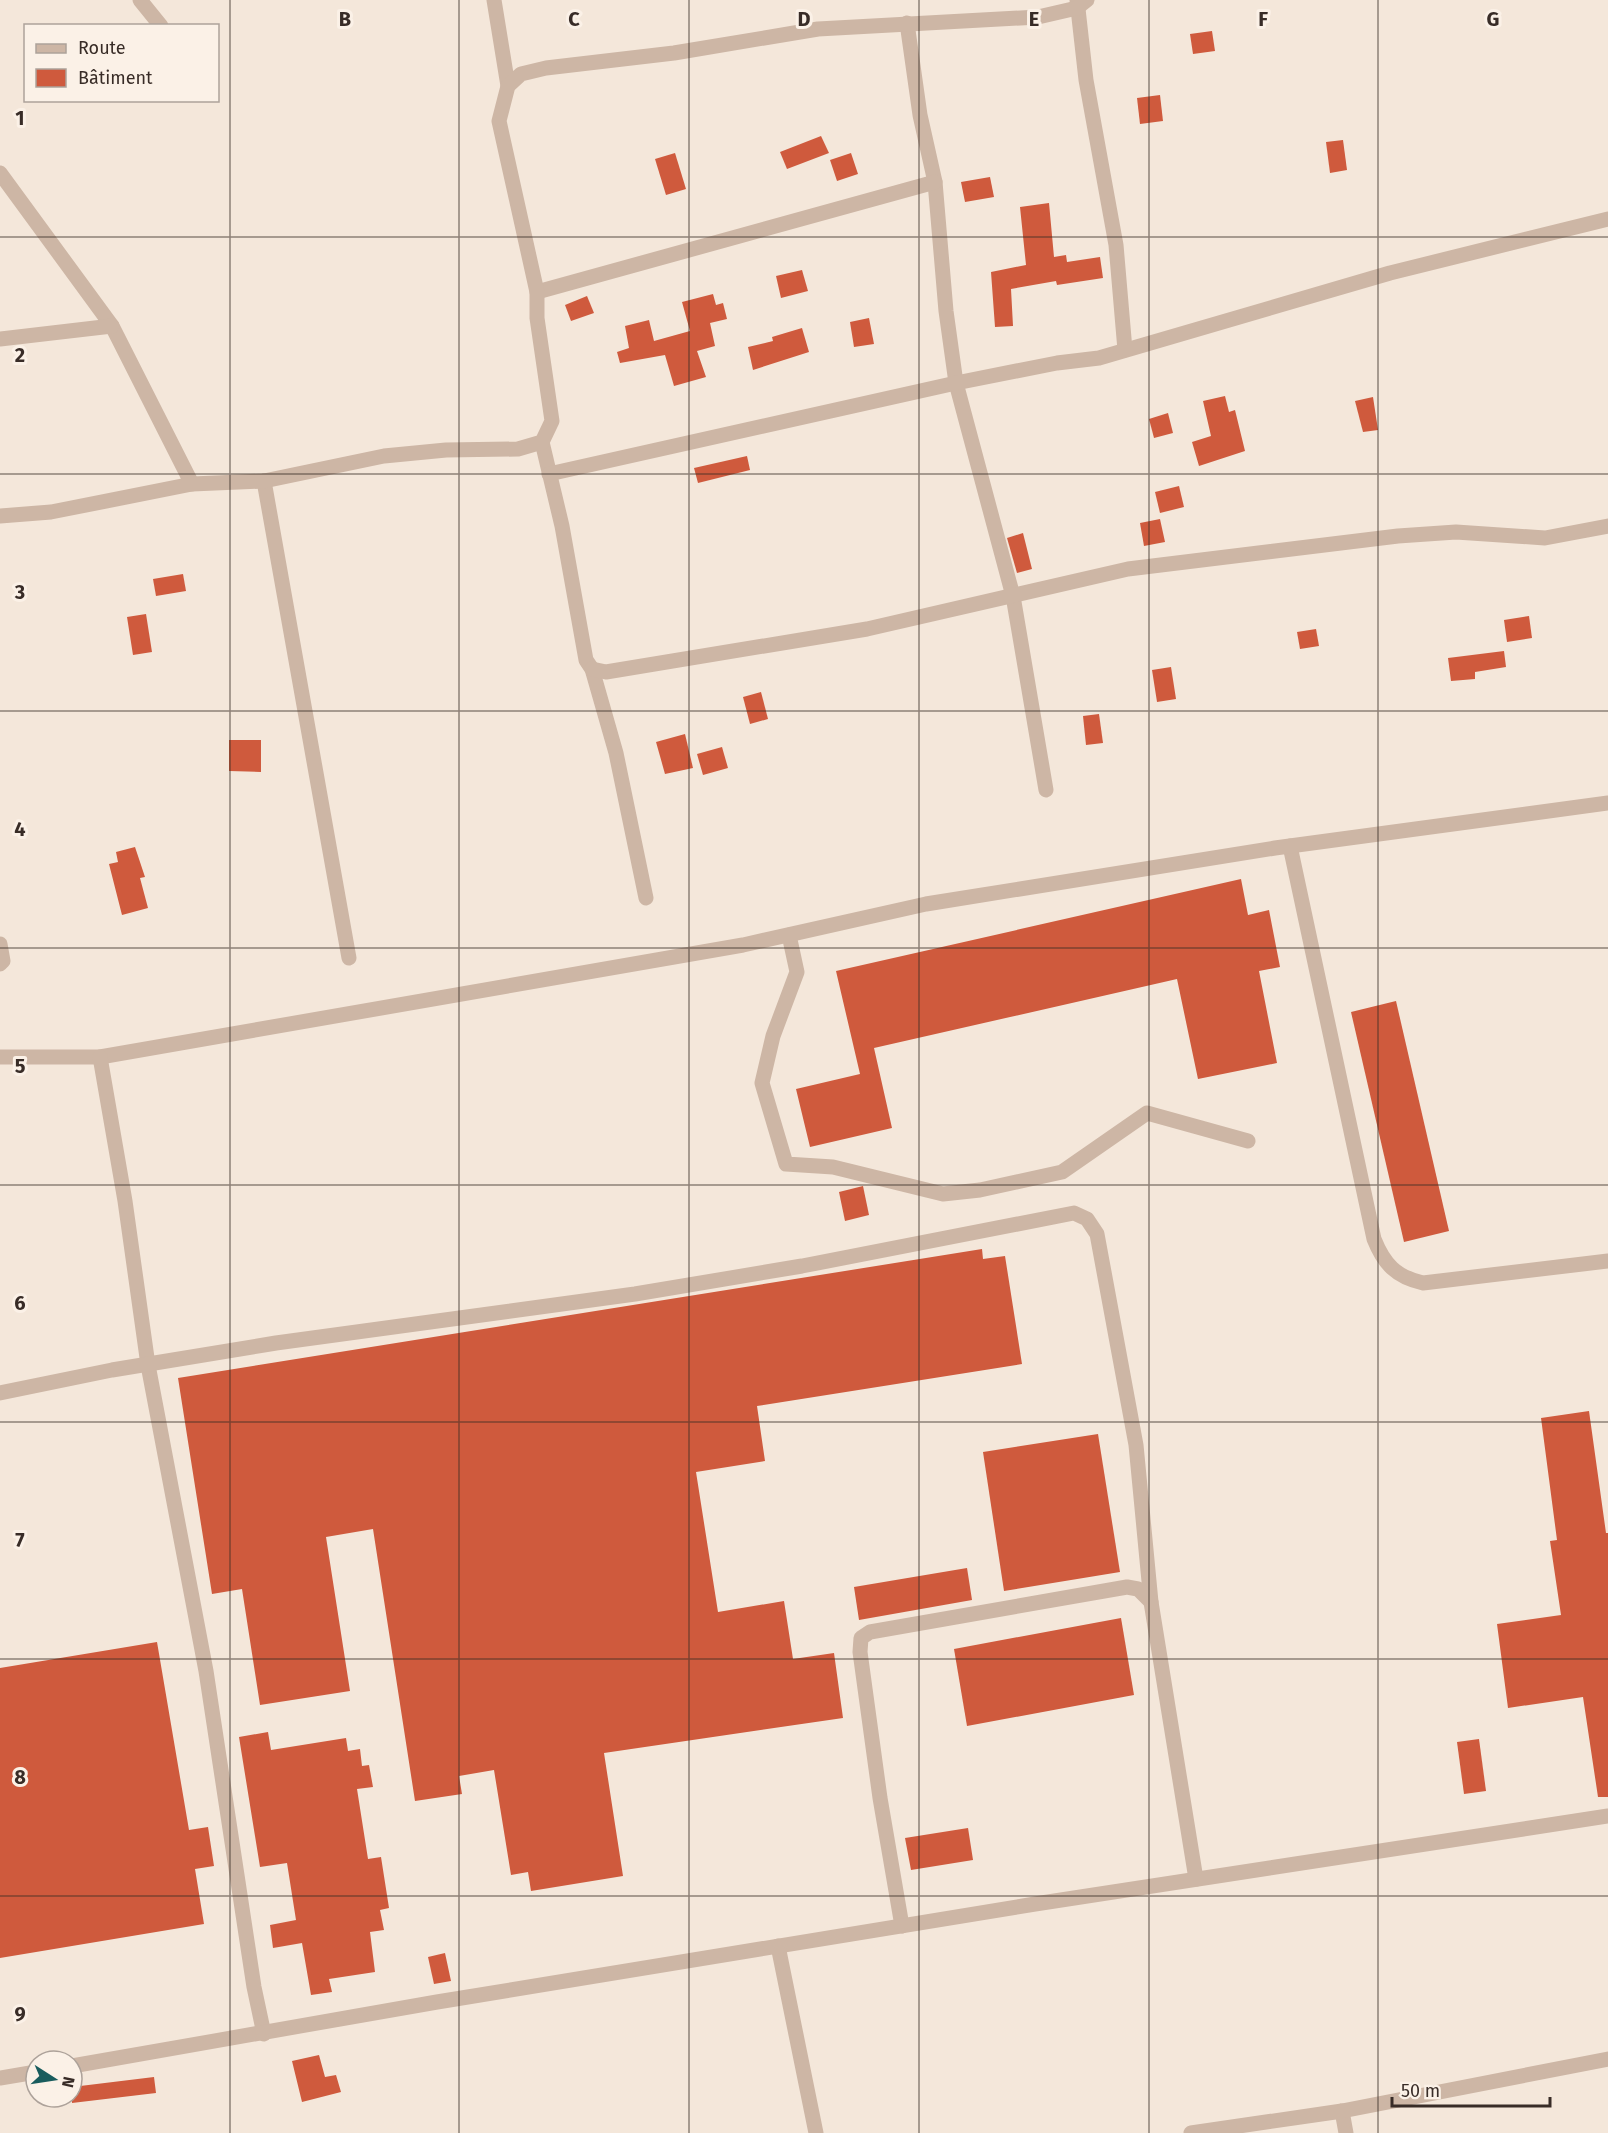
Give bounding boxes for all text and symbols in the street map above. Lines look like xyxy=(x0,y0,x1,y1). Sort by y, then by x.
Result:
text: B xyxy=(339,7,351,31)
text: C xyxy=(568,7,580,31)
text: D xyxy=(797,7,811,31)
text: E xyxy=(1029,7,1039,31)
text: F xyxy=(1258,7,1268,31)
text: G xyxy=(1487,7,1499,31)
legend xyxy=(24,24,219,102)
text: Route xyxy=(78,37,126,59)
text: Bâtiment xyxy=(78,67,153,89)
text: 1 xyxy=(15,106,25,130)
text: 2 xyxy=(15,343,25,367)
text: 3 xyxy=(14,580,25,604)
text: 4 xyxy=(14,817,26,841)
text: 5 xyxy=(15,1054,26,1078)
text: 6 xyxy=(14,1291,26,1315)
text: 7 xyxy=(15,1528,25,1552)
text: 8 xyxy=(14,1765,26,1789)
text: 9 xyxy=(14,2002,26,2026)
north arrow xyxy=(24,2049,84,2109)
scale bar xyxy=(1392,2070,1550,2108)
text: N xyxy=(58,2075,79,2089)
text: 50 m xyxy=(1401,2080,1440,2102)

